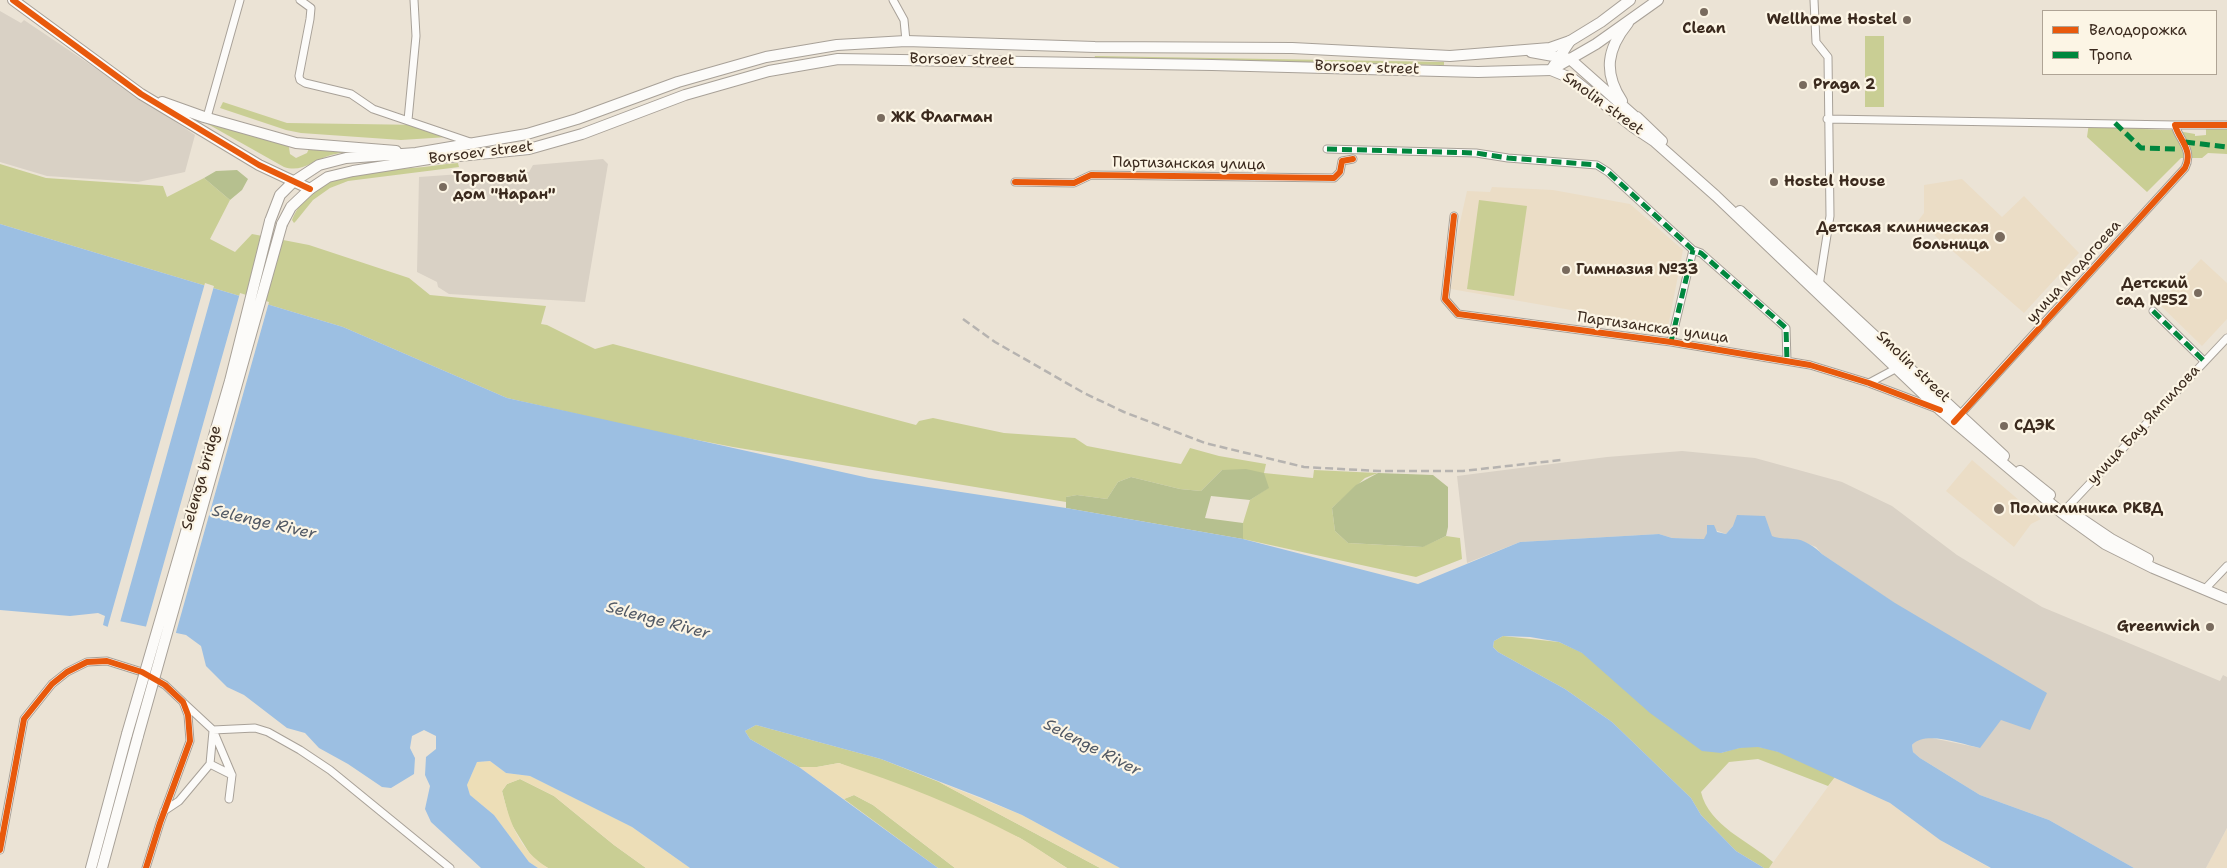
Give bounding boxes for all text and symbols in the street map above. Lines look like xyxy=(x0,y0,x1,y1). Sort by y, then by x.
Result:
marker: Clean xyxy=(1698,6,1710,18)
legend xyxy=(2042,10,2217,75)
place label: Wellhome Hostel xyxy=(1767,11,1897,29)
marker: Wellhome Hostel xyxy=(1901,14,1913,26)
place label: Clean xyxy=(1682,20,1726,38)
text: Велодорожка xyxy=(2089,20,2187,40)
text: Тропа xyxy=(2089,45,2132,65)
street label: Borsoev street xyxy=(909,50,1015,70)
street label: Borsoev street xyxy=(1314,57,1420,79)
street label: Smolin street xyxy=(1559,69,1647,139)
place label: Praga 2 xyxy=(1813,76,1876,94)
marker: Praga 2 xyxy=(1797,79,1809,91)
place label: ЖК Флагман xyxy=(891,109,993,127)
marker: ЖК Флагман xyxy=(875,112,887,124)
street label: Borsoev street xyxy=(428,138,534,168)
street label: Партизанская улица xyxy=(1112,154,1266,174)
place label: Торговый дом "Наран" xyxy=(453,169,556,204)
place label: Hostel House xyxy=(1784,173,1886,191)
marker: Hostel House xyxy=(1768,176,1780,188)
marker: Торговый дом "Наран" xyxy=(437,181,449,193)
street label: улица Модогоева xyxy=(2023,217,2125,327)
place label: Детская клиническая больница xyxy=(1816,219,1989,254)
marker: Детская клиническая больница xyxy=(1993,230,2007,244)
place label: Гимназия №33 xyxy=(1576,261,1698,279)
marker: Гимназия №33 xyxy=(1560,264,1572,276)
place label: Детский сад №52 xyxy=(2116,275,2188,310)
marker: Детский сад №52 xyxy=(2192,287,2204,299)
street label: Партизанская улица xyxy=(1576,308,1730,348)
street label: Smolin street xyxy=(1872,327,1954,407)
street label: улица Бау Ямпилова xyxy=(2084,362,2204,488)
place label: СДЭК xyxy=(2014,417,2055,435)
marker: СДЭК xyxy=(1998,420,2010,432)
street label: Selenga bridge xyxy=(178,424,226,532)
place label: Поликлиника РКВД xyxy=(2010,500,2163,518)
water label: Selenge River xyxy=(210,502,318,544)
marker: Поликлиника РКВД xyxy=(1992,502,2006,516)
water label: Selenge River xyxy=(604,598,712,644)
place label: Greenwich xyxy=(2117,618,2200,636)
marker: Greenwich xyxy=(2204,621,2216,633)
water label: Selenge River xyxy=(1040,715,1144,781)

